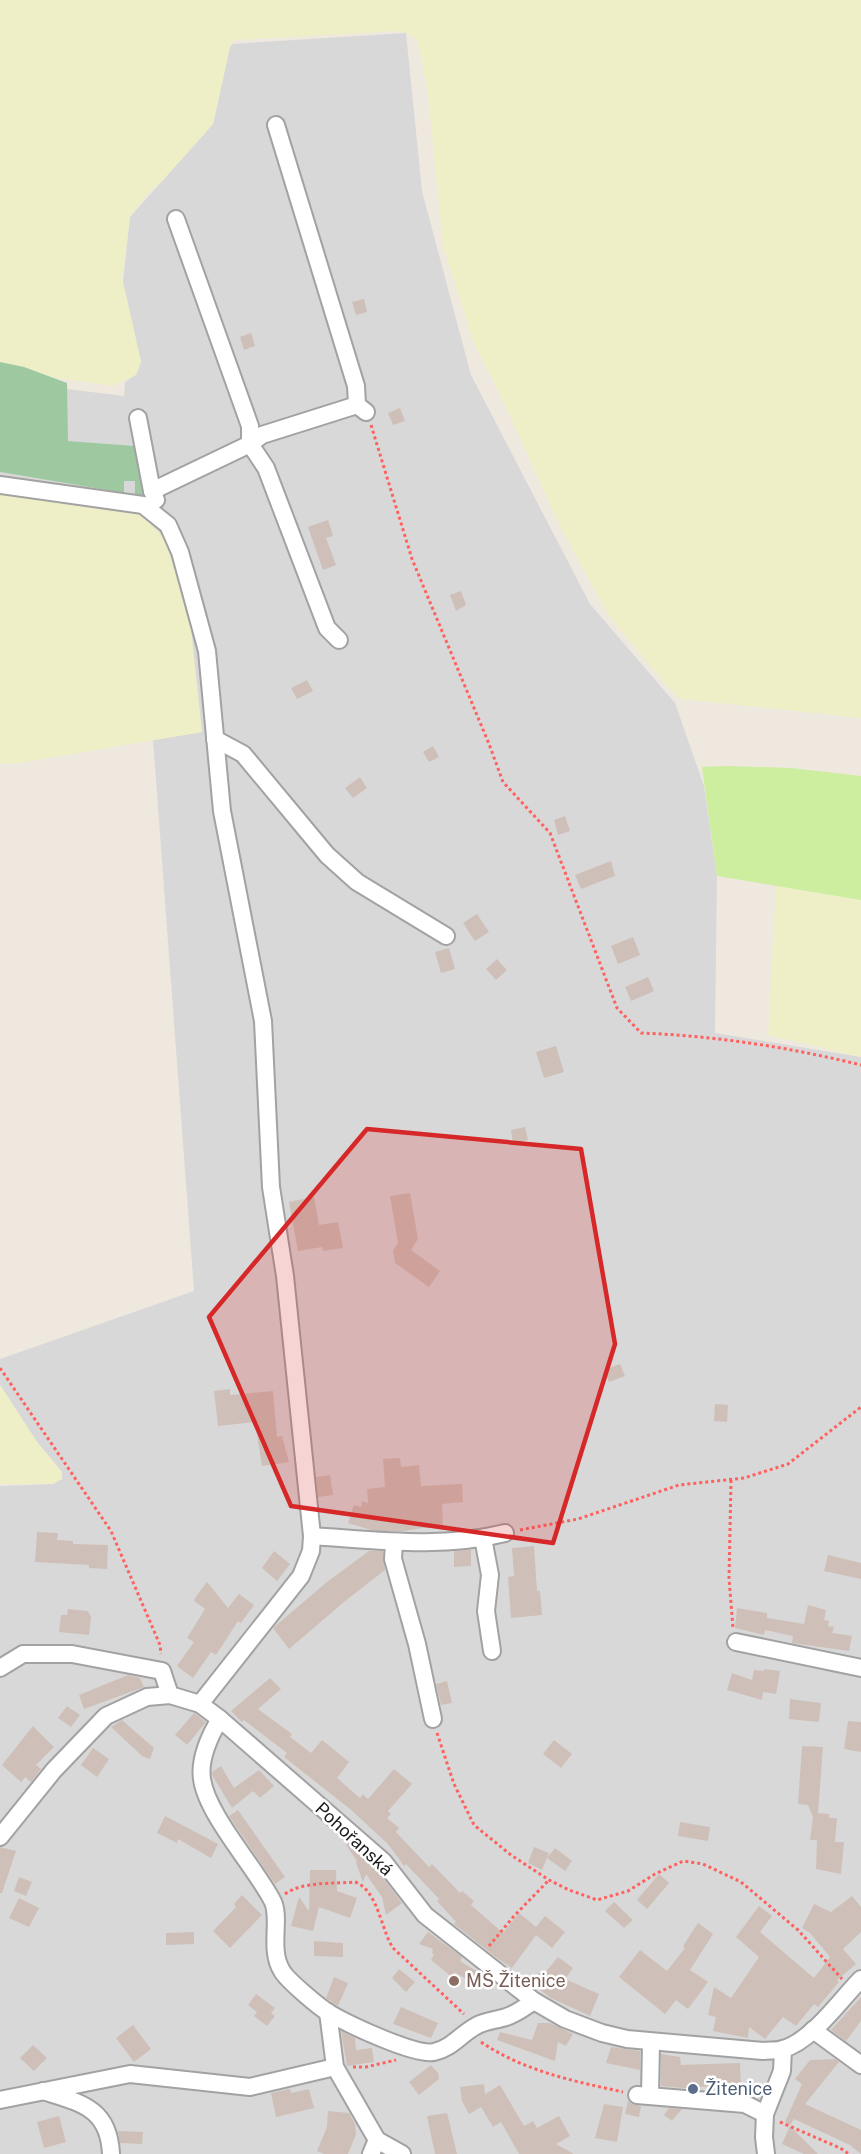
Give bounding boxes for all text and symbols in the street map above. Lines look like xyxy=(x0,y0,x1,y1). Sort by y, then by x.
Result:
street label: Pohořanská xyxy=(311,1798,397,1880)
place label: MŠ Žitenice xyxy=(466,1970,566,1991)
marker: MŠ Žitenice xyxy=(447,1974,461,1988)
place label: Žitenice xyxy=(705,2078,772,2099)
marker: Žitenice xyxy=(686,2082,700,2096)

